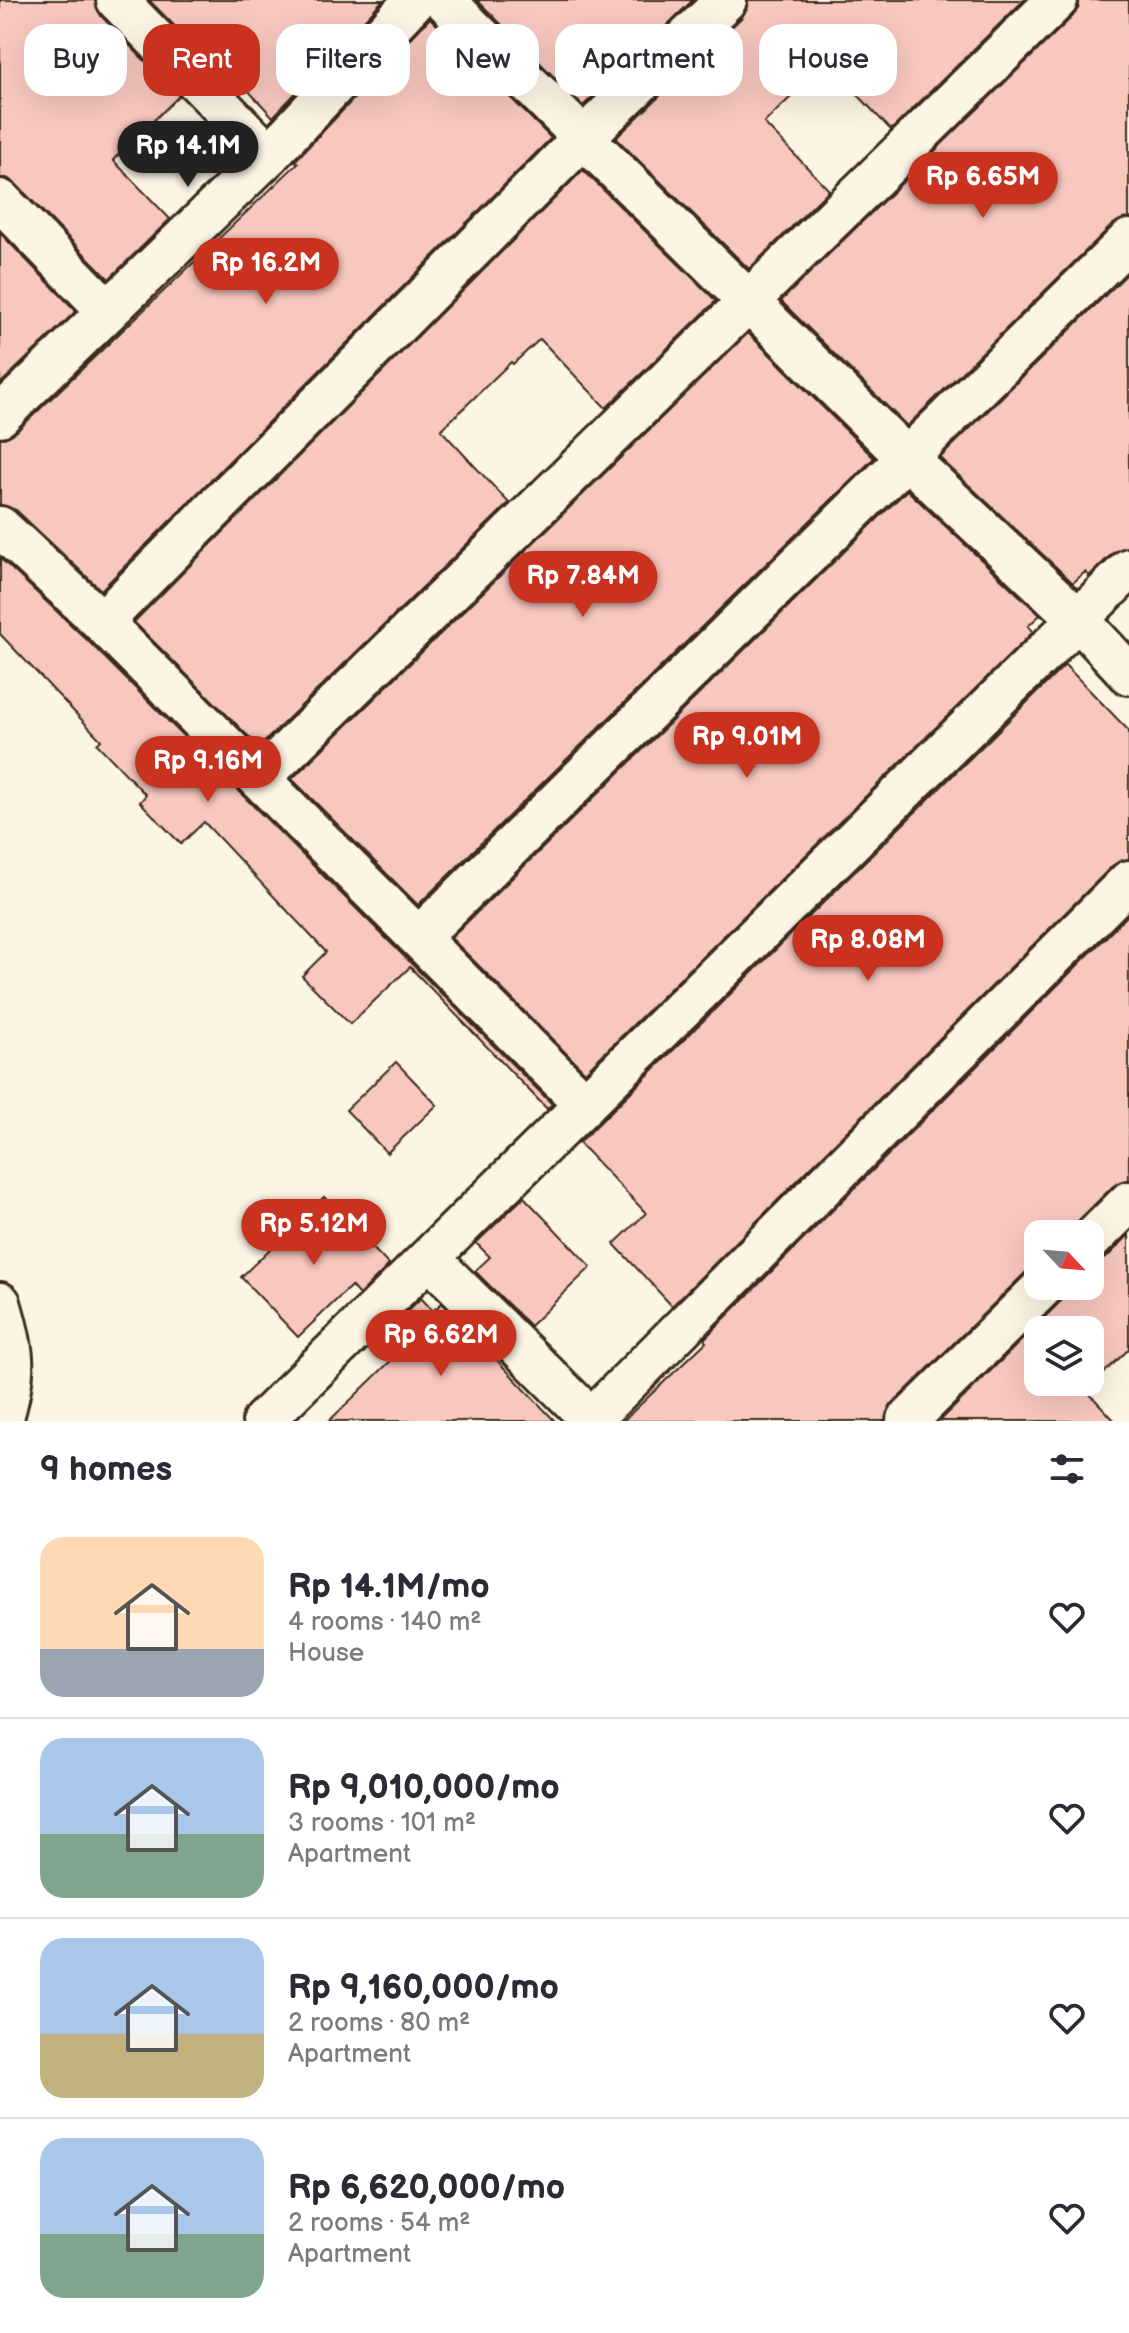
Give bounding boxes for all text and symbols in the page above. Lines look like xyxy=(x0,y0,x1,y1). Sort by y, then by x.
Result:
chip: Buy xyxy=(24,24,127,96)
chip: Rent xyxy=(143,24,260,96)
chip: Filters xyxy=(276,24,410,96)
chip: New xyxy=(426,24,539,96)
chip: Apartment xyxy=(555,24,743,96)
chip: House xyxy=(759,24,897,96)
pin: Rp 14.1M xyxy=(105,121,271,189)
text: Rp 14.1M xyxy=(135,131,241,162)
pin: Rp 6.65M xyxy=(900,152,1066,220)
text: Rp 6.65M xyxy=(926,162,1040,193)
pin: Rp 16.2M xyxy=(183,238,349,306)
text: Rp 16.2M xyxy=(211,248,321,279)
pin: Rp 7.84M xyxy=(500,551,666,619)
text: Rp 7.84M xyxy=(526,561,640,592)
pin: Rp 9.01M xyxy=(664,712,830,780)
text: Rp 9.01M xyxy=(692,722,802,753)
pin: Rp 9.16M xyxy=(125,736,291,804)
text: Rp 9.16M xyxy=(153,746,263,777)
pin: Rp 8.08M xyxy=(785,915,951,983)
text: Rp 8.08M xyxy=(810,925,926,956)
pin: Rp 5.12M xyxy=(231,1199,397,1267)
text: Rp 5.12M xyxy=(259,1209,369,1240)
north arrow xyxy=(1024,1220,1104,1300)
map controls xyxy=(1024,1220,1104,1396)
pin: Rp 6.62M xyxy=(358,1310,524,1378)
button: layers xyxy=(1024,1316,1104,1396)
text: Rp 6.62M xyxy=(384,1320,498,1351)
icon: filters xyxy=(1045,1447,1089,1491)
text: 9 homes xyxy=(40,1449,172,1490)
text: Rp 14.1M/mo xyxy=(288,1566,490,1607)
icon: home xyxy=(104,1569,200,1665)
icon: heart xyxy=(1045,1595,1089,1639)
text: 4 rooms · 140 m² xyxy=(288,1607,482,1638)
text: House xyxy=(288,1638,364,1669)
text: Rp 9,010,000/mo xyxy=(288,1767,560,1808)
icon: home xyxy=(104,1770,200,1866)
icon: heart xyxy=(1045,1796,1089,1840)
text: 3 rooms · 101 m² xyxy=(288,1808,476,1839)
text: Apartment xyxy=(288,1839,411,1870)
text: Rp 9,160,000/mo xyxy=(288,1967,559,2008)
icon: home xyxy=(104,1970,200,2066)
icon: heart xyxy=(1045,1996,1089,2040)
text: 2 rooms · 80 m² xyxy=(288,2008,470,2039)
text: Apartment xyxy=(288,2039,411,2070)
text: Rp 6,620,000/mo xyxy=(288,2167,565,2208)
icon: home xyxy=(104,2170,200,2266)
icon: heart xyxy=(1045,2196,1089,2240)
text: 2 rooms · 54 m² xyxy=(288,2208,471,2239)
text: Apartment xyxy=(288,2239,411,2270)

